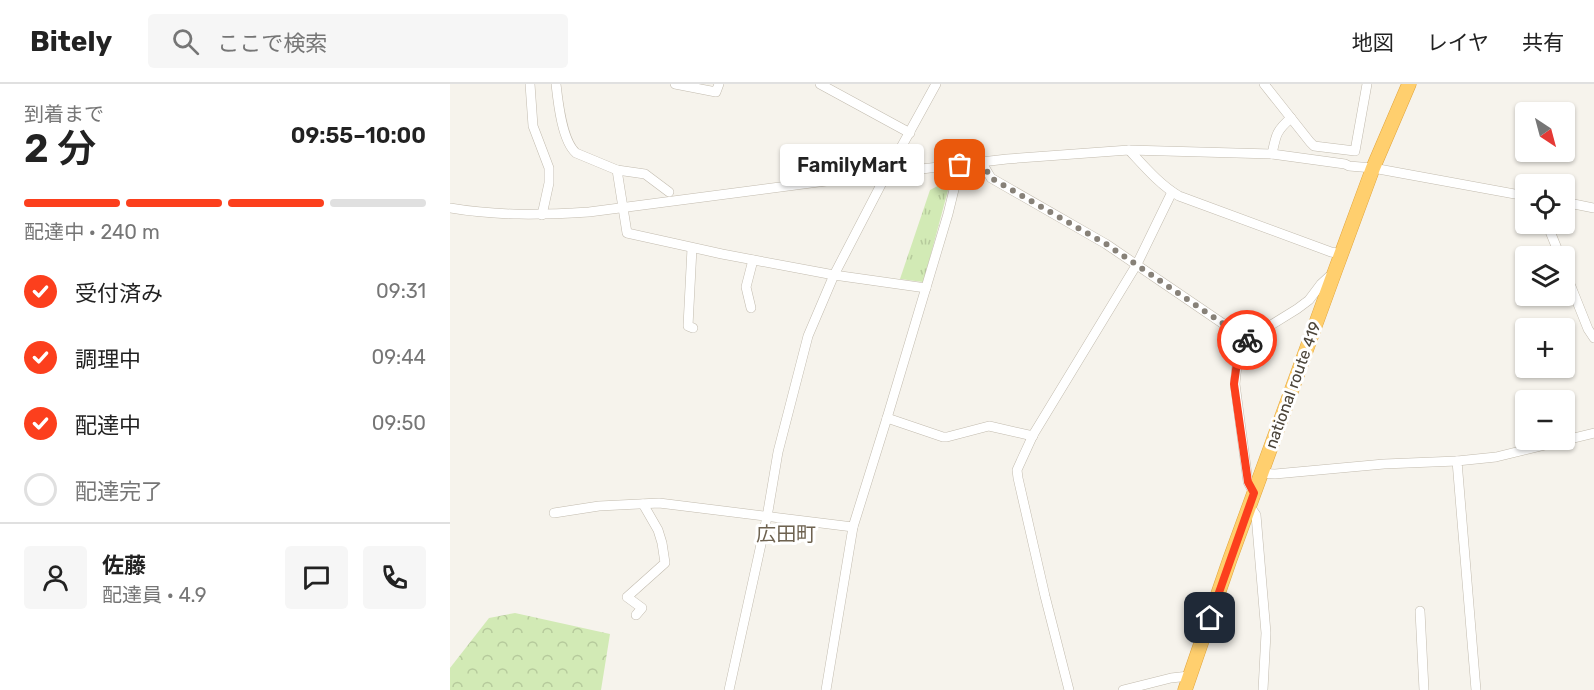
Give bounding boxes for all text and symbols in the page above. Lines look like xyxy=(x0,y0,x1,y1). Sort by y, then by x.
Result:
search box xyxy=(148,14,568,68)
text: Bitely xyxy=(30,25,112,58)
icon: search xyxy=(169,25,202,58)
text: ここで検索 xyxy=(217,30,327,57)
text: 地図 xyxy=(1352,30,1394,55)
text: レイヤ xyxy=(1427,30,1489,55)
text: 共有 xyxy=(1522,30,1564,55)
text: 到着まで xyxy=(24,102,104,126)
north arrow xyxy=(1515,102,1575,162)
map controls xyxy=(1515,102,1575,450)
text: 09:55–10:00 xyxy=(291,122,426,149)
text: 2 分 xyxy=(24,126,96,172)
pin xyxy=(934,139,985,190)
callout: FamilyMart xyxy=(780,144,924,186)
icon: bag xyxy=(943,148,976,181)
text: FamilyMart xyxy=(797,153,907,177)
button: locate xyxy=(1515,174,1575,234)
text: 配達中 · 240 m xyxy=(24,220,160,244)
button: layers xyxy=(1515,246,1575,306)
icon: check xyxy=(24,275,57,308)
text: 09:31 xyxy=(376,279,426,303)
text: 受付済み xyxy=(75,280,163,307)
courier xyxy=(1217,310,1277,370)
button: + xyxy=(1515,318,1575,378)
street label: national route 419 xyxy=(1261,319,1325,451)
icon: bike xyxy=(1231,324,1264,357)
icon: check xyxy=(24,341,57,374)
text: 09:44 xyxy=(371,345,426,369)
text: 調理中 xyxy=(75,346,141,373)
button: − xyxy=(1515,390,1575,450)
icon: check xyxy=(24,407,57,440)
text: 09:50 xyxy=(372,411,426,435)
text: 配達中 xyxy=(75,412,141,439)
text: 配達完了 xyxy=(75,478,163,505)
district label: 広田町 xyxy=(756,522,816,546)
button: person xyxy=(24,546,87,609)
button: chat xyxy=(285,546,348,609)
button: phone xyxy=(363,546,426,609)
text: 佐藤 xyxy=(102,552,146,579)
text: 配達員 · 4.9 xyxy=(102,583,207,607)
pin xyxy=(1184,592,1235,643)
icon: home xyxy=(1193,601,1226,634)

